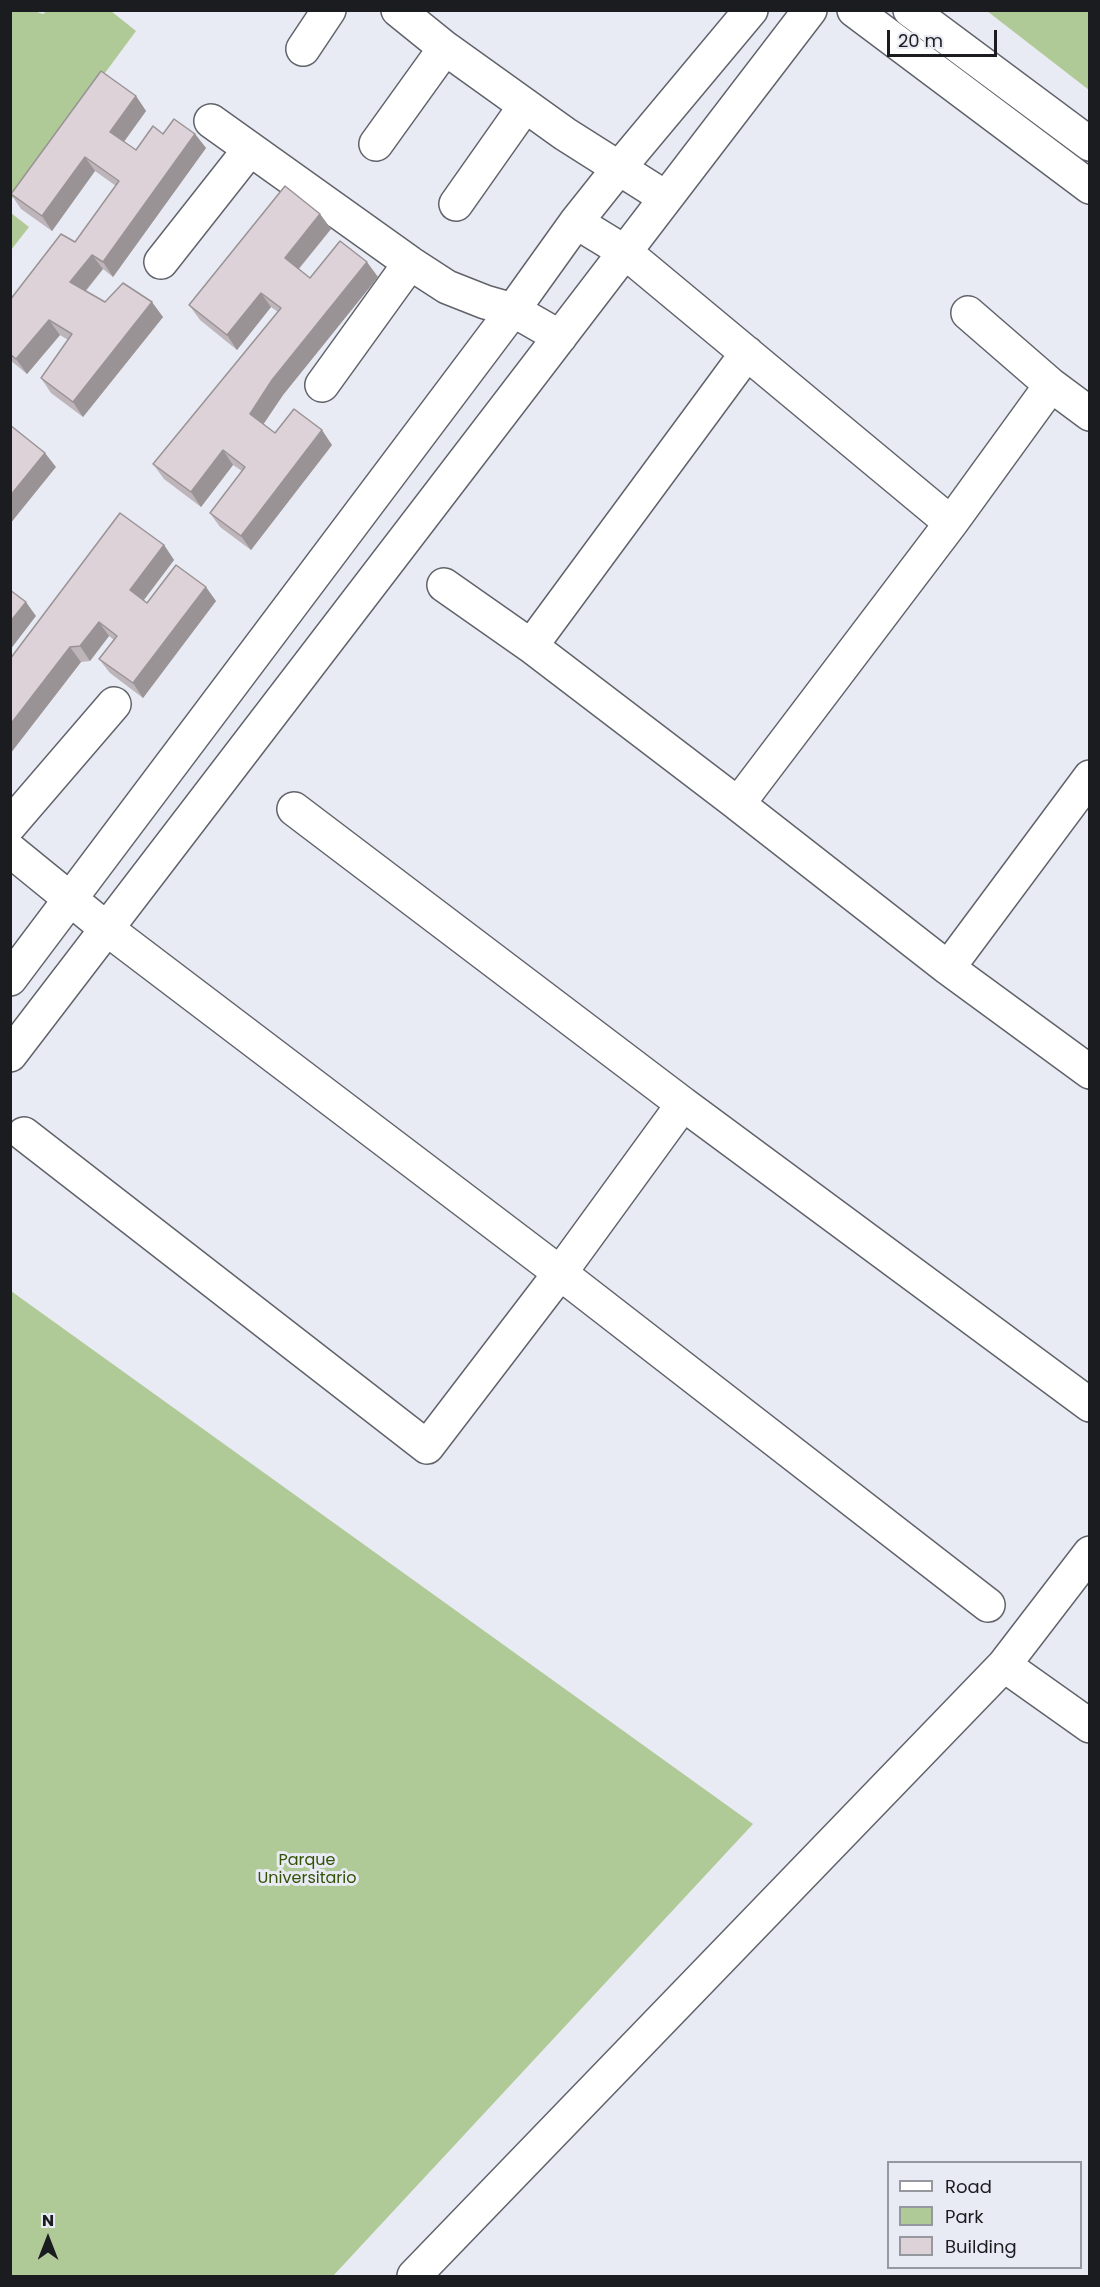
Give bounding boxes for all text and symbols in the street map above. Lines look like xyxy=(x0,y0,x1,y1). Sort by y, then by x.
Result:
scale bar xyxy=(890,18,1000,56)
text: 20 m xyxy=(898,28,943,53)
park label: Parque Universitario xyxy=(258,1851,356,1889)
legend xyxy=(887,2161,1082,2269)
text: Road xyxy=(945,2174,992,2199)
text: Park xyxy=(945,2204,984,2229)
north arrow xyxy=(18,2209,78,2269)
text: N xyxy=(42,2209,54,2232)
text: Building xyxy=(945,2234,1017,2259)

